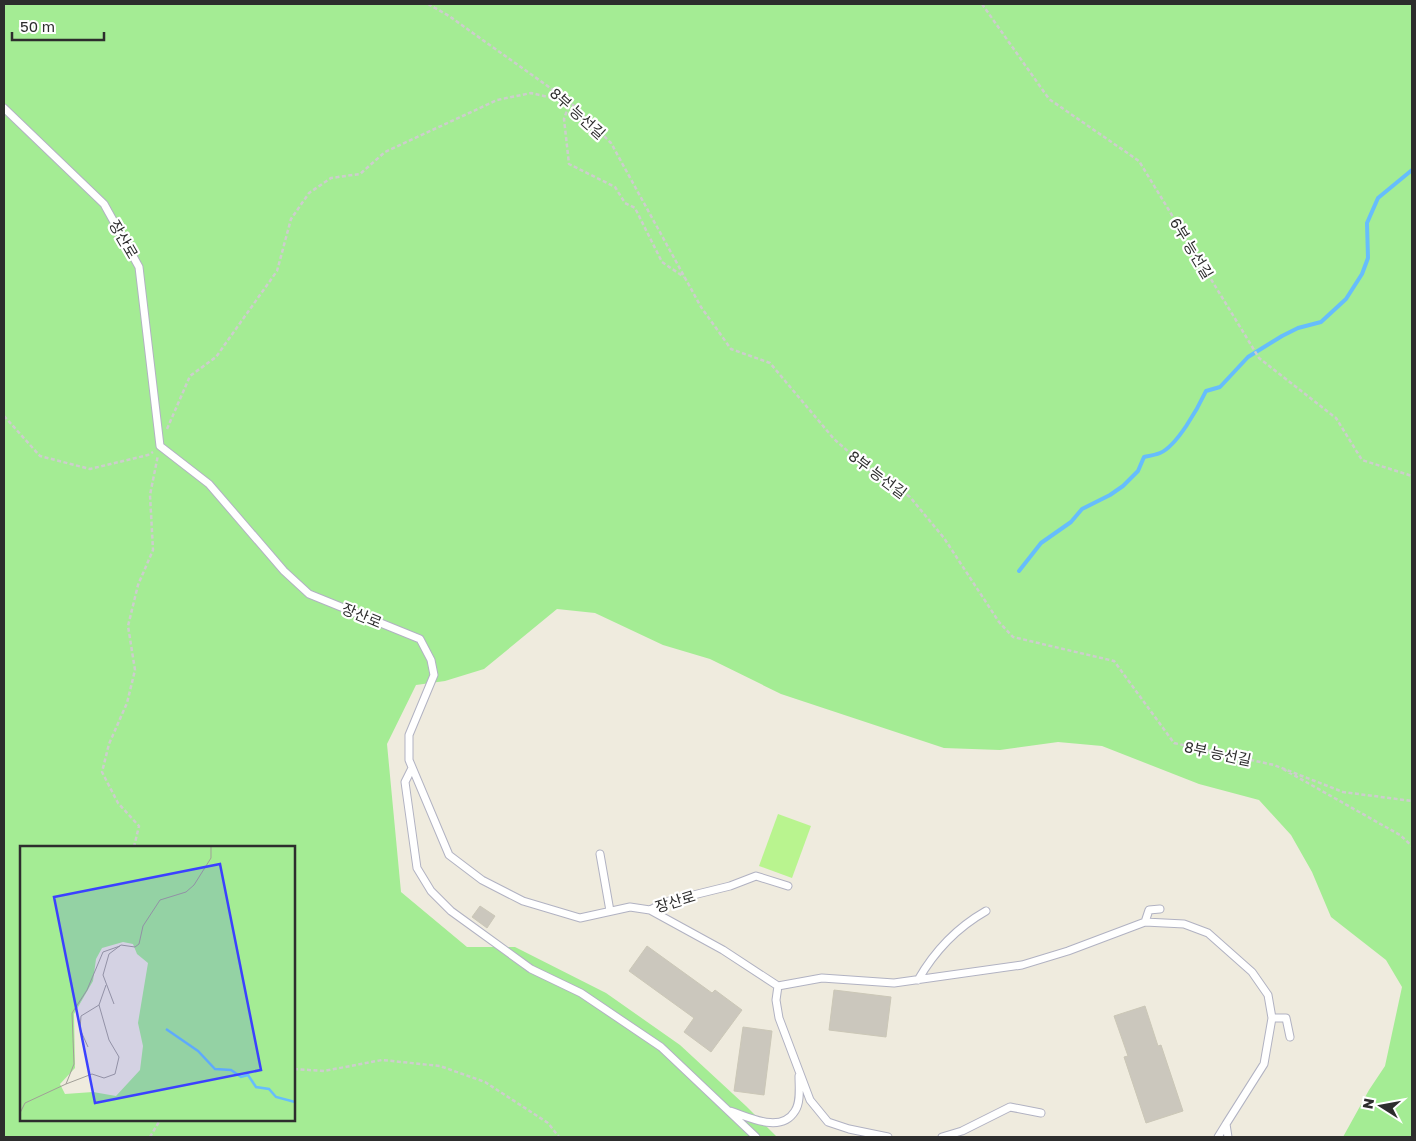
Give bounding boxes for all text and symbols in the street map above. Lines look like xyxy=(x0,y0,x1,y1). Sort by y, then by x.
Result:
scale bar xyxy=(12,10,105,42)
text: 50 m xyxy=(20,17,55,35)
street label: 8부 능선길 xyxy=(547,84,609,142)
street label: 6부 능선길 xyxy=(1167,214,1217,282)
street label: 장산로 xyxy=(106,217,142,261)
street label: 8부 능선길 xyxy=(845,446,911,502)
street label: 장산로 xyxy=(339,599,385,631)
street label: 8부 능선길 xyxy=(1183,737,1253,769)
inset map xyxy=(20,846,295,1121)
street label: 장산로 xyxy=(653,886,697,916)
north arrow xyxy=(1356,1081,1406,1131)
text: N xyxy=(1358,1097,1377,1110)

